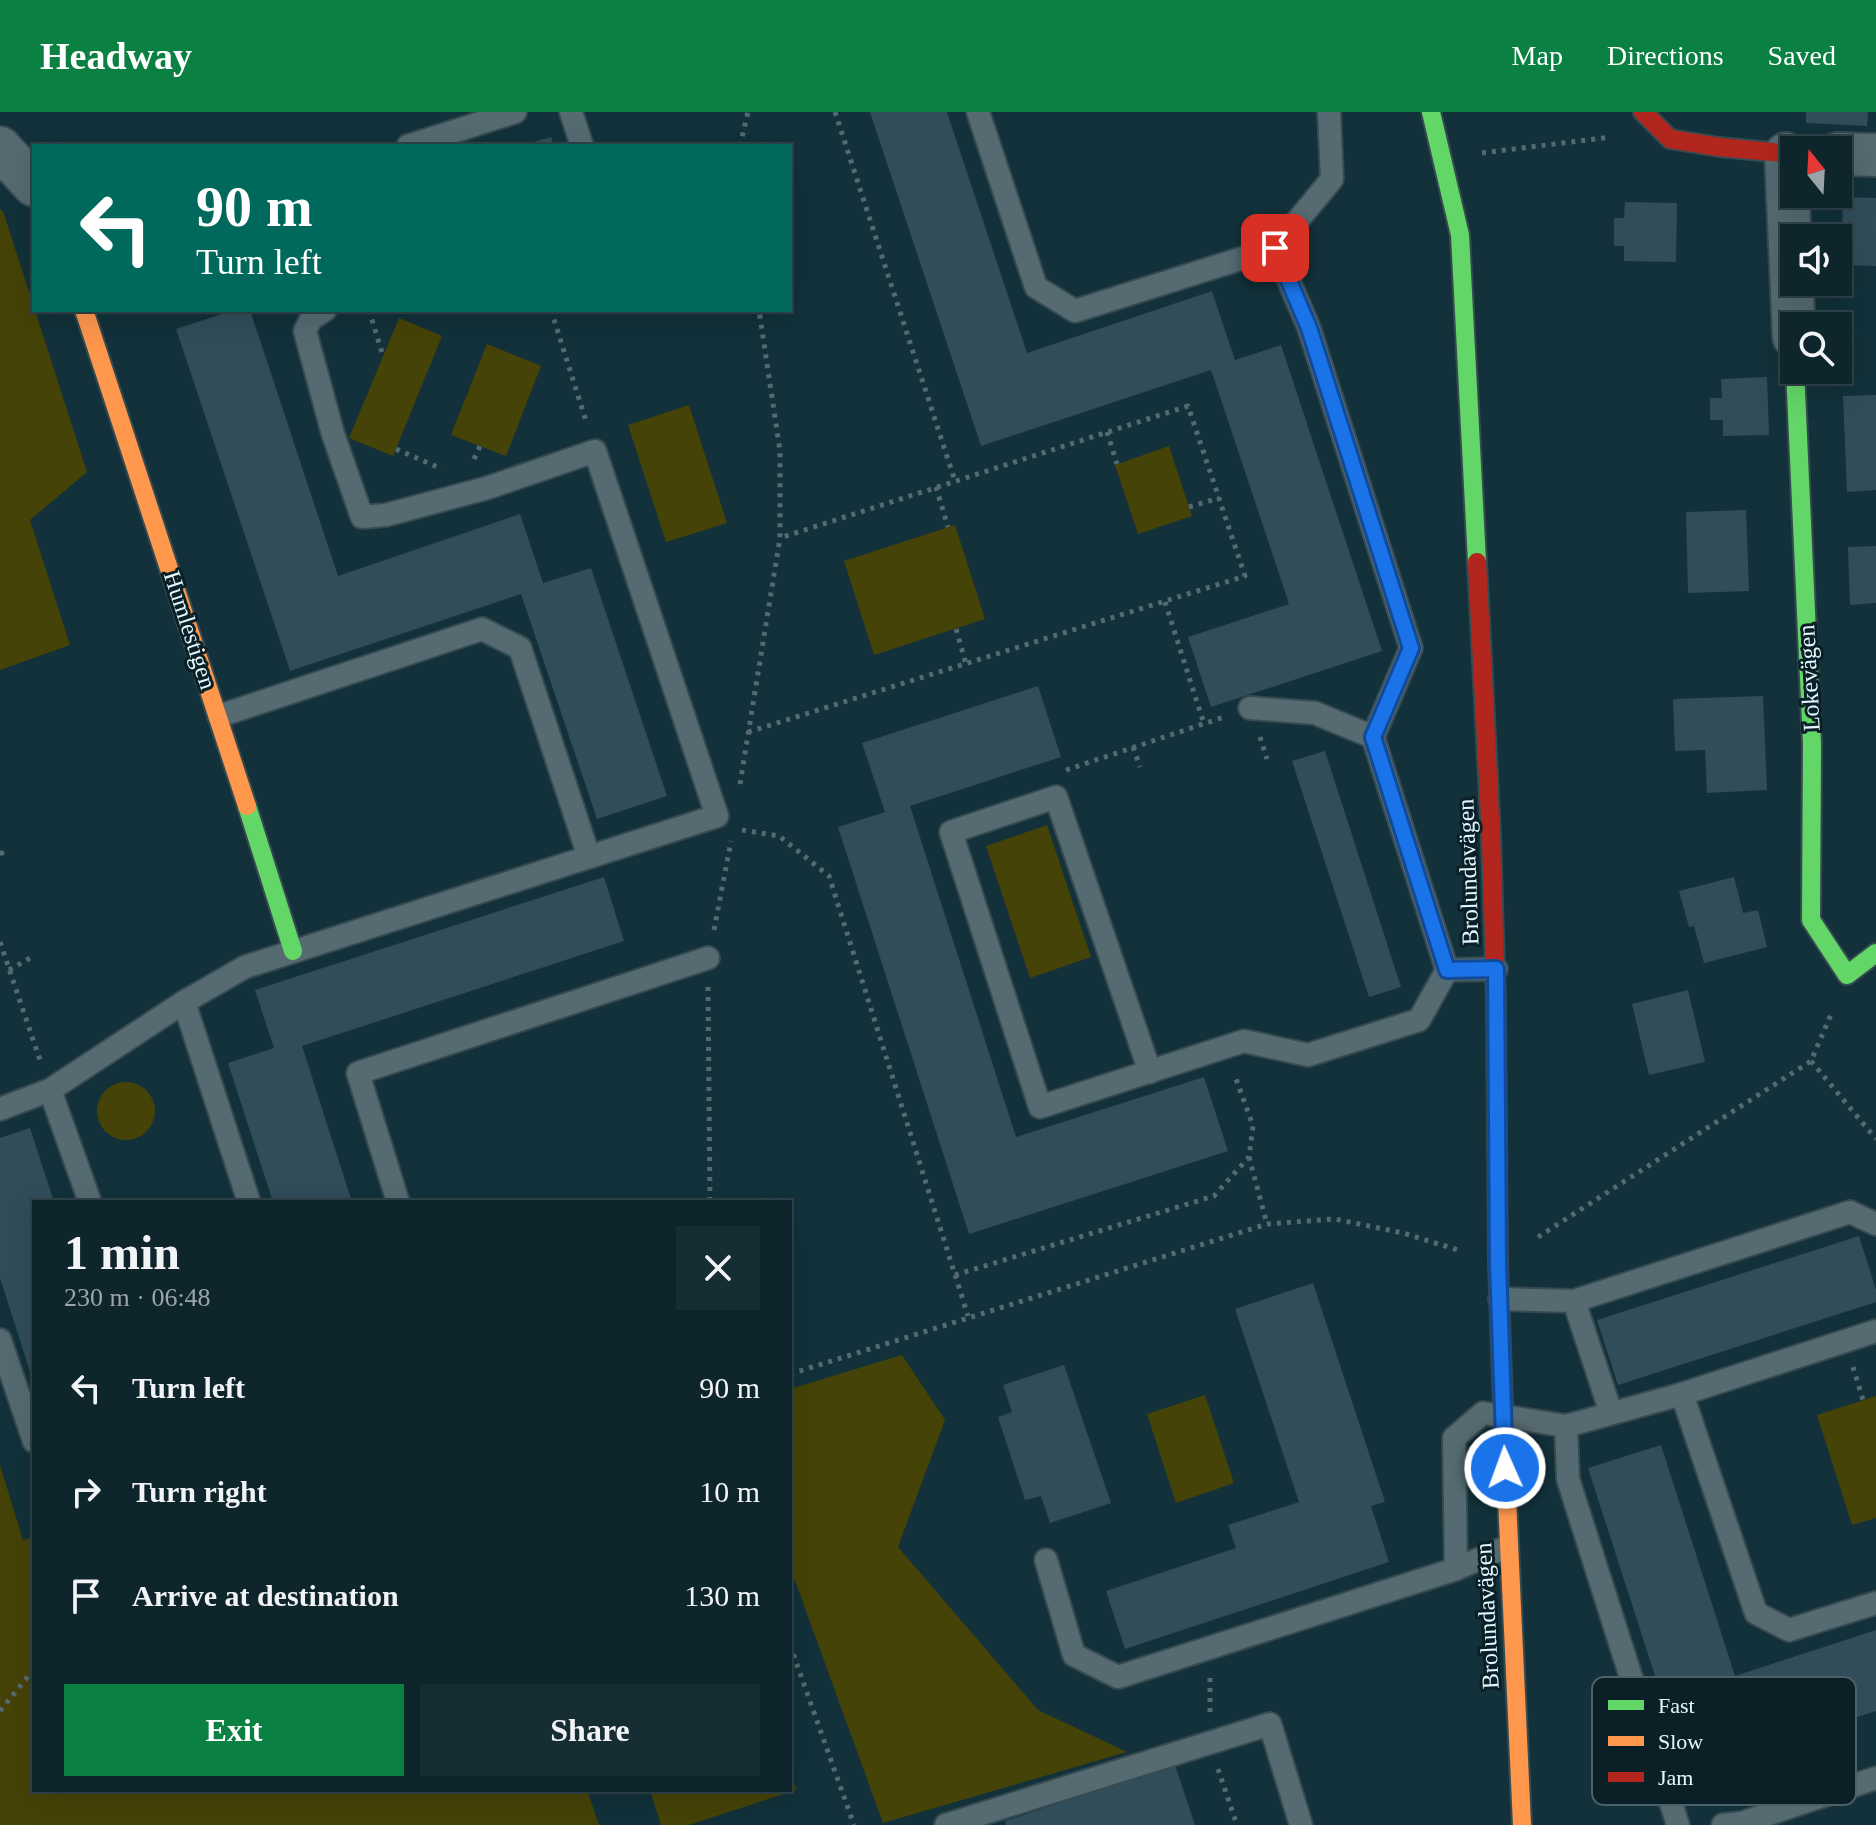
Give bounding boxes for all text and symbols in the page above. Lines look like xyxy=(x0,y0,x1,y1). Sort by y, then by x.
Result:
text: Headway xyxy=(40,35,192,77)
text: Map xyxy=(1512,40,1563,71)
text: Directions xyxy=(1607,40,1724,71)
text: Saved xyxy=(1768,40,1836,71)
north arrow xyxy=(1780,136,1852,208)
map controls xyxy=(1780,136,1852,384)
icon: left xyxy=(64,176,168,280)
text: 90 m xyxy=(196,176,313,238)
pin xyxy=(1241,214,1309,282)
button: sound xyxy=(1780,224,1852,296)
icon: arrive xyxy=(1253,226,1297,270)
text: Turn left xyxy=(196,242,322,282)
button: search xyxy=(1780,312,1852,384)
street label: Humlestigen xyxy=(159,568,221,692)
street label: Lokevägen xyxy=(1793,624,1825,732)
street label: Brolundavägen xyxy=(1452,798,1484,946)
text: 1 min xyxy=(64,1226,180,1279)
button: close xyxy=(676,1226,760,1310)
text: 230 m · 06:48 xyxy=(64,1283,211,1312)
icon: left xyxy=(64,1366,108,1410)
text: Turn left xyxy=(132,1371,245,1404)
text: 90 m xyxy=(699,1371,760,1404)
position arrow xyxy=(1463,1426,1547,1510)
icon: right xyxy=(64,1470,108,1514)
text: Turn right xyxy=(132,1475,267,1508)
text: 10 m xyxy=(699,1475,760,1508)
street label: Brolundavägen xyxy=(1470,1542,1504,1690)
icon: arrive xyxy=(64,1574,108,1618)
text: Arrive at destination xyxy=(132,1579,399,1612)
text: 130 m xyxy=(684,1579,760,1612)
legend xyxy=(1592,1677,1856,1805)
button: Exit xyxy=(64,1684,404,1776)
button: Share xyxy=(420,1684,760,1776)
text: Fast xyxy=(1658,1693,1695,1718)
text: Slow xyxy=(1658,1729,1703,1754)
text: Jam xyxy=(1658,1765,1693,1790)

